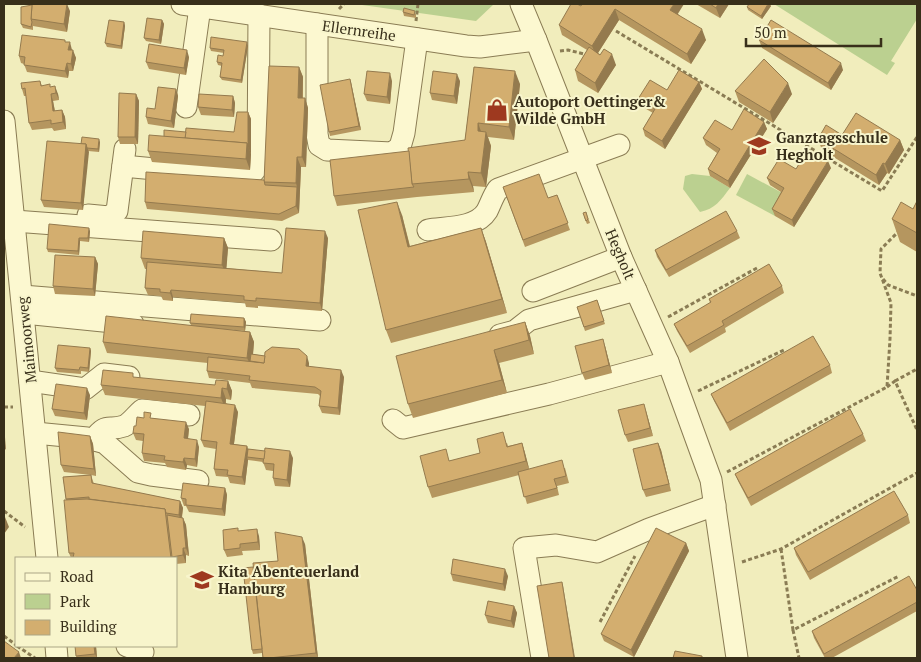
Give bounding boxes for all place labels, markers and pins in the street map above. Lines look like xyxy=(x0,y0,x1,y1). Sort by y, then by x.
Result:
place label: Autoport Oettinger& Wilde GmbH xyxy=(514,91,666,128)
shop icon: Autoport Oettinger& Wilde GmbH xyxy=(484,97,510,123)
place label: Ganztagsschule Hegholt xyxy=(776,127,888,164)
school or university icon: Ganztagsschule Hegholt xyxy=(746,133,772,159)
place label: Kita Abenteuerland Hamburg xyxy=(218,561,359,598)
school or university icon: Kita Abenteuerland Hamburg xyxy=(189,567,215,593)

